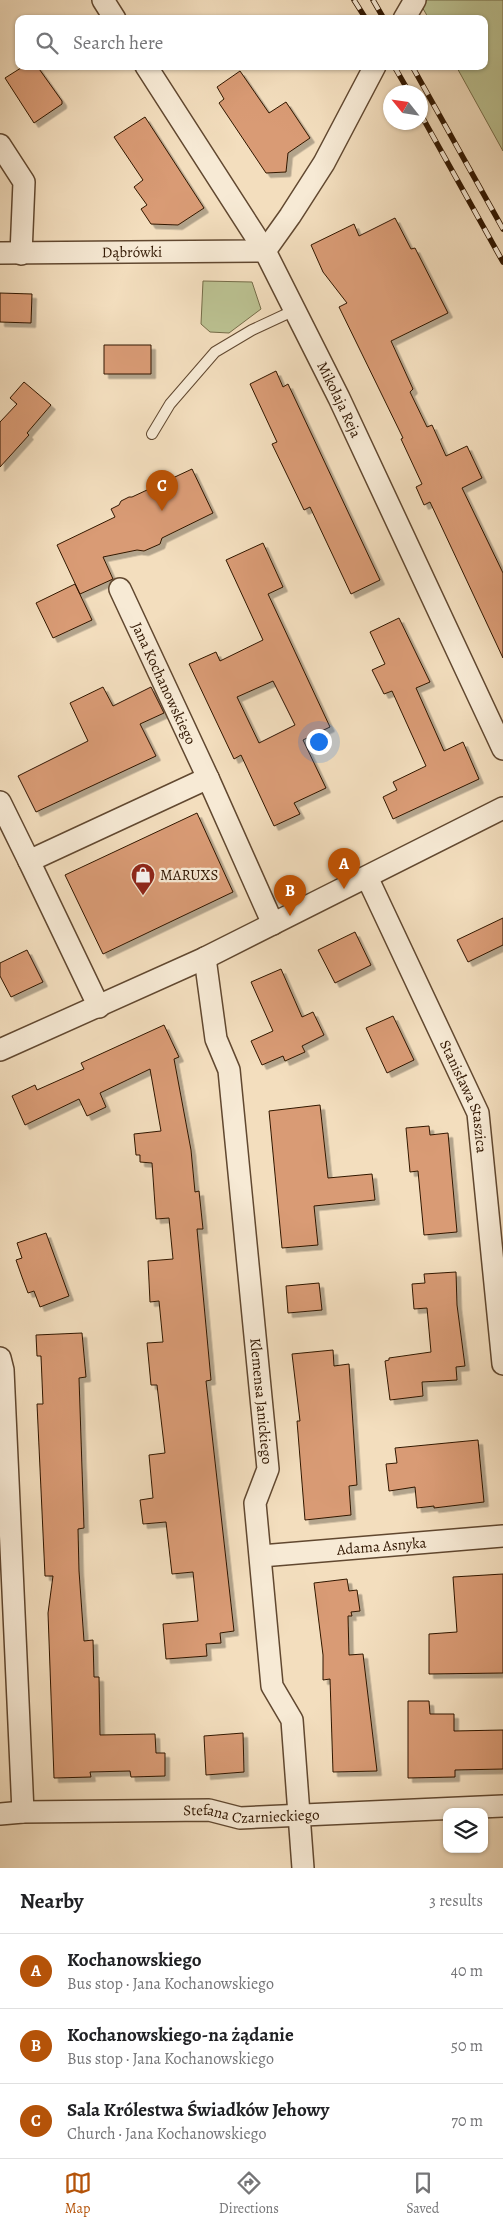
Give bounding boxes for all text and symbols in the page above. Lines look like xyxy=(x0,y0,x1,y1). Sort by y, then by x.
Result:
search box xyxy=(15,15,488,70)
icon: search xyxy=(33,29,61,57)
text: Search here xyxy=(73,30,163,56)
north arrow xyxy=(383,85,428,130)
street label: Dąbrówki xyxy=(102,242,162,262)
street label: Mikołaja Reja xyxy=(312,358,366,441)
pin: C xyxy=(146,470,178,511)
street label: Jana Kochanowskiego xyxy=(127,619,201,748)
your location xyxy=(306,729,332,755)
pin: A xyxy=(328,848,360,889)
shop icon: MARUXS xyxy=(130,862,156,896)
place label: MARUXS xyxy=(160,865,218,885)
pin: B xyxy=(274,875,306,916)
street label: Stanisława Staszica xyxy=(435,1037,492,1154)
street label: Klemensa Janickiego xyxy=(245,1337,277,1465)
street label: Adama Asnyka xyxy=(335,1532,427,1560)
street label: Stefana Czarnieckiego xyxy=(183,1800,320,1828)
map controls xyxy=(443,1808,488,1853)
button: layers xyxy=(443,1808,488,1853)
text: Nearby xyxy=(20,1887,83,1915)
text: 3 results xyxy=(429,1890,483,1912)
text: Kochanowskiego xyxy=(67,1947,202,1973)
text: A xyxy=(31,1960,41,1982)
text: 40 m xyxy=(451,1960,483,1982)
text: Bus stop · Jana Kochanowskiego xyxy=(67,1973,274,1995)
text: Kochanowskiego-na żądanie xyxy=(67,2022,294,2048)
text: B xyxy=(31,2035,41,2057)
text: 50 m xyxy=(451,2035,483,2057)
text: Bus stop · Jana Kochanowskiego xyxy=(67,2048,274,2070)
text: Sala Królestwa Świadków Jehowy xyxy=(67,2097,329,2123)
text: C xyxy=(31,2110,41,2132)
text: 70 m xyxy=(451,2110,483,2132)
text: Church · Jana Kochanowskiego xyxy=(67,2123,267,2145)
tab: Map xyxy=(64,2169,92,2218)
tab: Directions xyxy=(219,2169,279,2218)
tab: Saved xyxy=(406,2169,439,2218)

